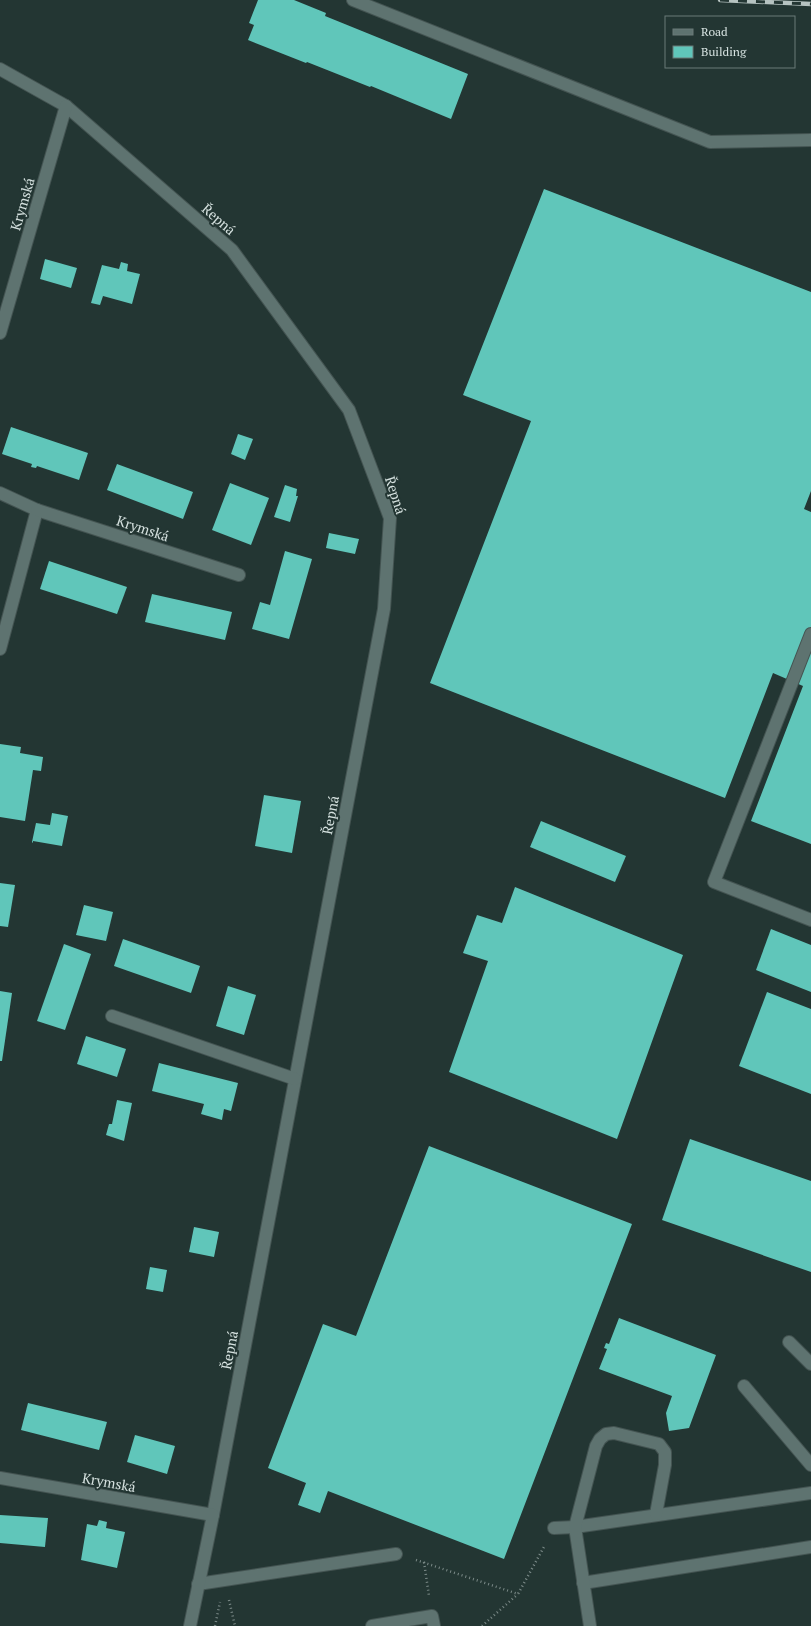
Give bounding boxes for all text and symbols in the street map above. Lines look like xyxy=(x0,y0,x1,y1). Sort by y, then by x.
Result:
legend xyxy=(665,16,795,68)
text: Road xyxy=(701,24,728,39)
text: Building xyxy=(701,44,747,59)
street label: Krymská xyxy=(5,175,39,233)
street label: Řepná xyxy=(198,199,240,239)
street label: Řepná xyxy=(381,474,411,516)
street label: Krymská xyxy=(114,511,172,545)
street label: Řepná xyxy=(317,794,343,836)
street label: Řepná xyxy=(216,1329,242,1371)
street label: Krymská xyxy=(81,1468,137,1496)

